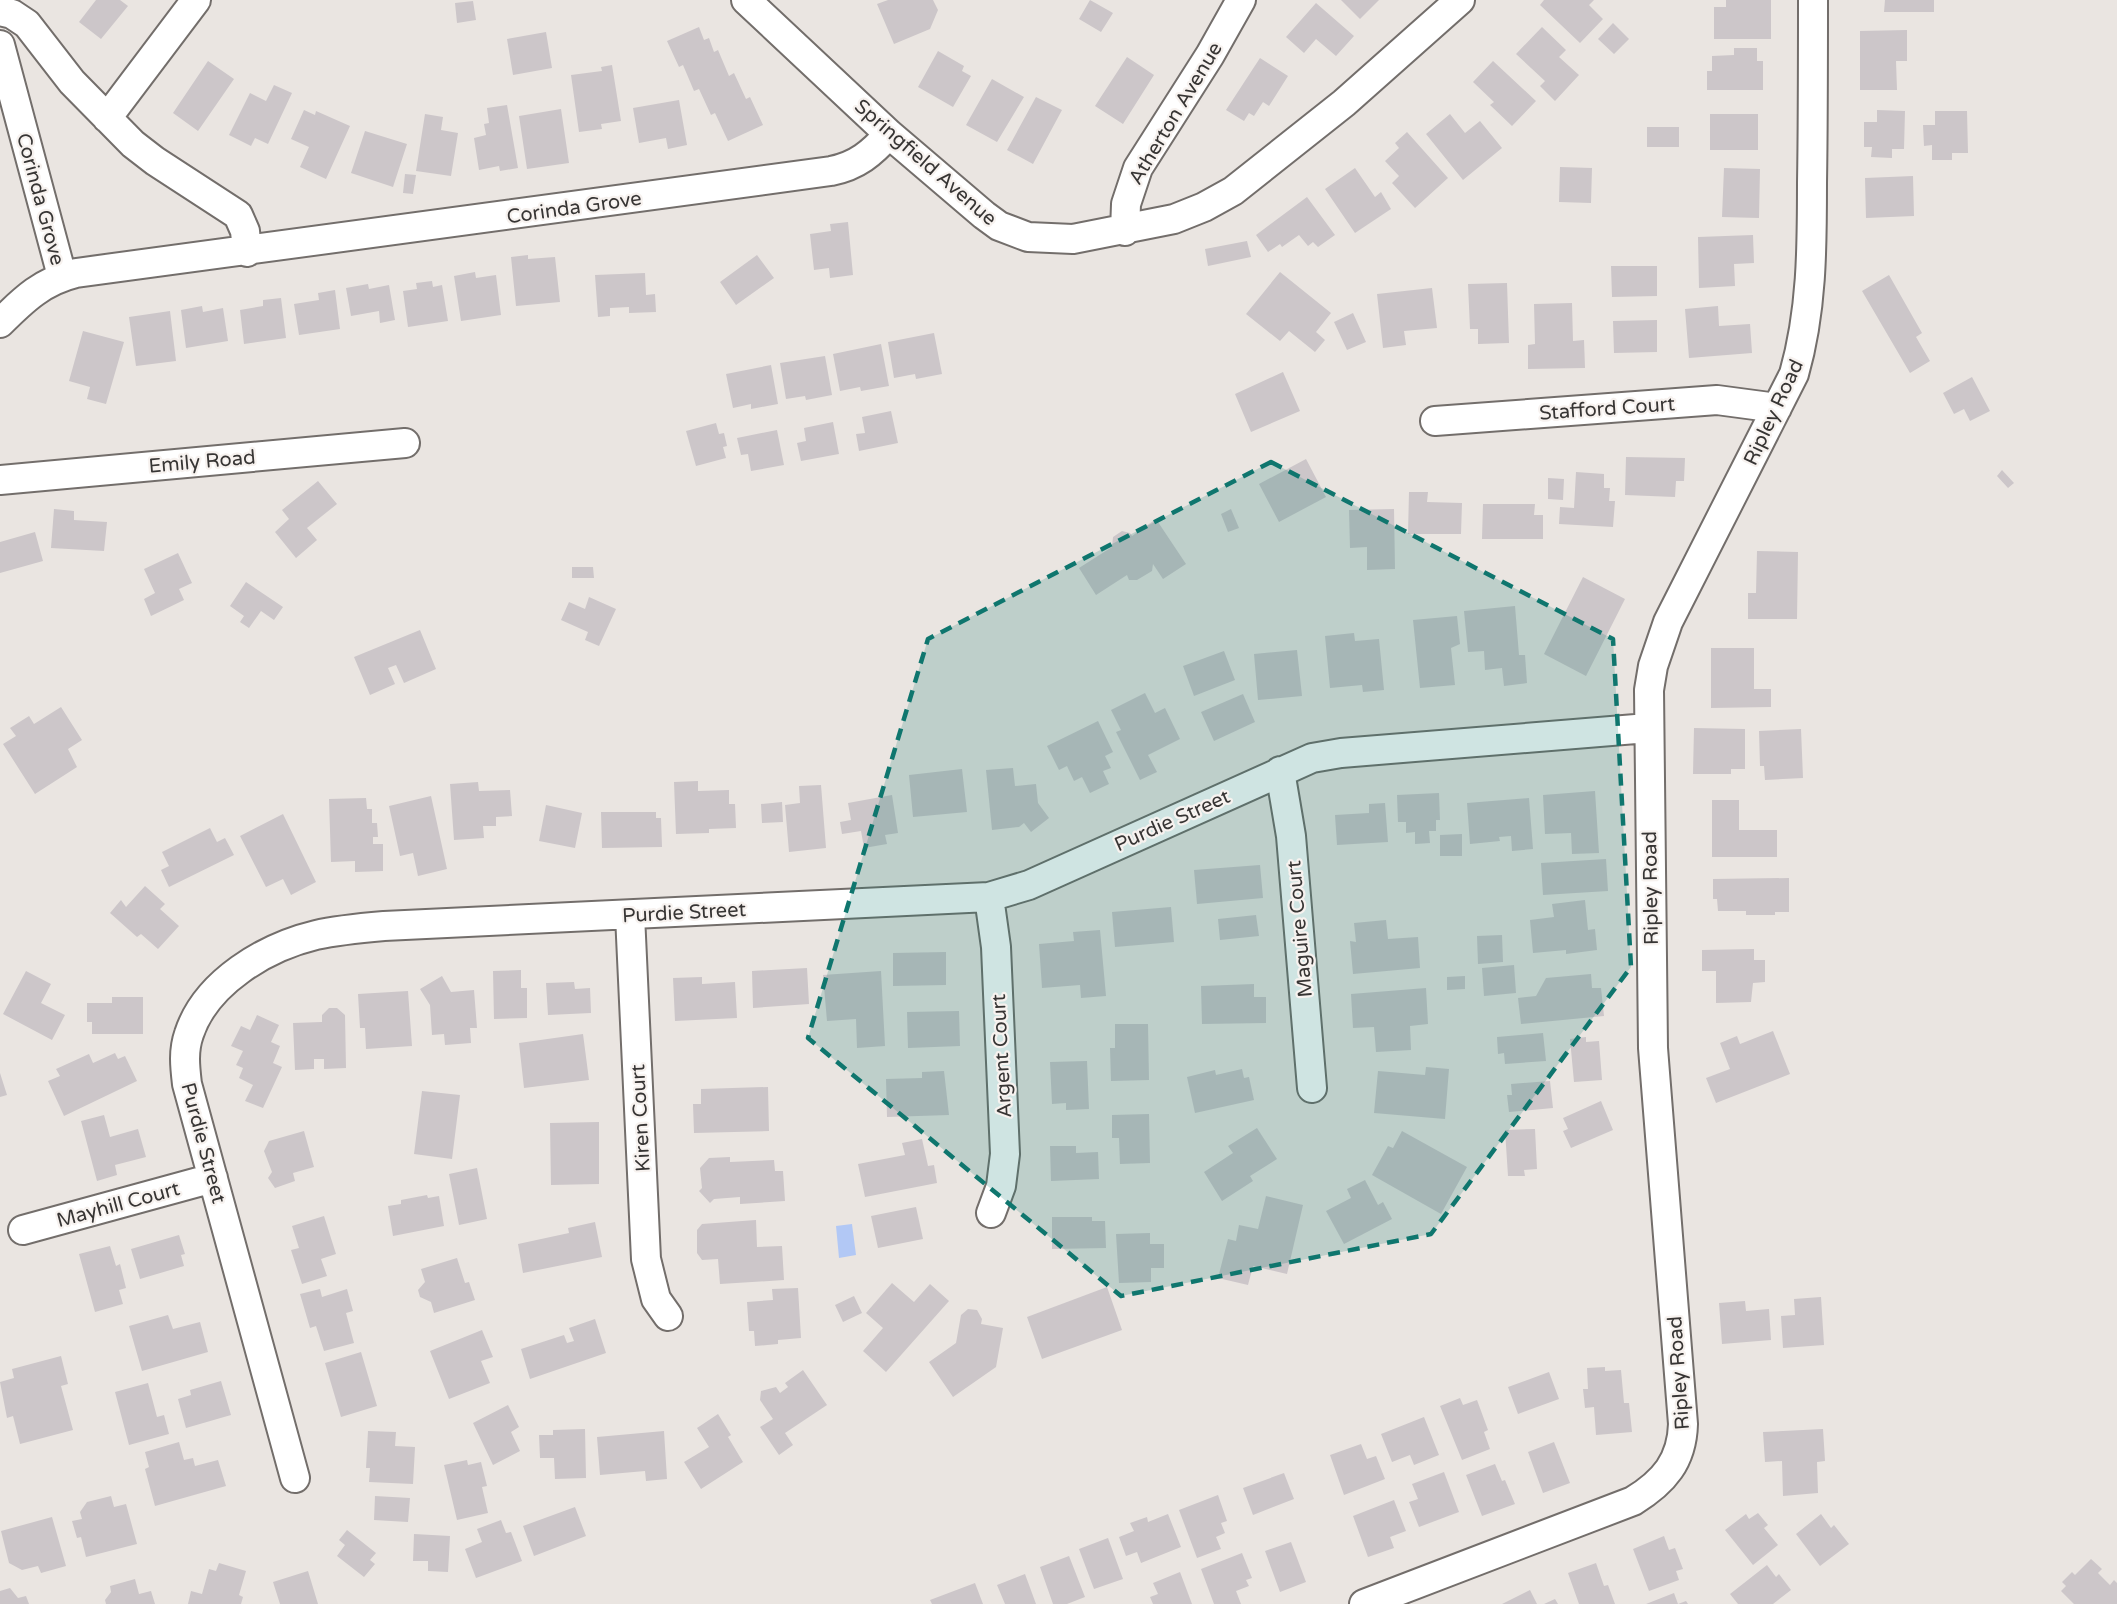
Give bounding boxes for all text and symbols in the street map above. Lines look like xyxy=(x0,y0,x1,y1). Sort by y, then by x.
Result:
street label: Atherton Avenue xyxy=(1124,38,1228,189)
street label: Springfield Avenue xyxy=(849,94,1001,231)
street label: Corinda Grove xyxy=(11,131,69,268)
street label: Corinda Grove xyxy=(505,187,643,229)
street label: Ripley Road xyxy=(1739,356,1809,469)
street label: Stafford Court xyxy=(1538,392,1676,426)
street label: Emily Road xyxy=(148,445,256,479)
street label: Purdie Street xyxy=(1111,785,1234,857)
street label: Ripley Road xyxy=(1638,831,1664,945)
street label: Maguire Court xyxy=(1282,859,1318,998)
street label: Purdie Street xyxy=(621,898,747,928)
street label: Argent Court xyxy=(987,993,1017,1119)
street label: Kiren Court xyxy=(626,1063,656,1172)
street label: Purdie Street xyxy=(175,1080,231,1207)
street label: Mayhill Court xyxy=(54,1177,183,1233)
street label: Ripley Road xyxy=(1663,1315,1695,1431)

